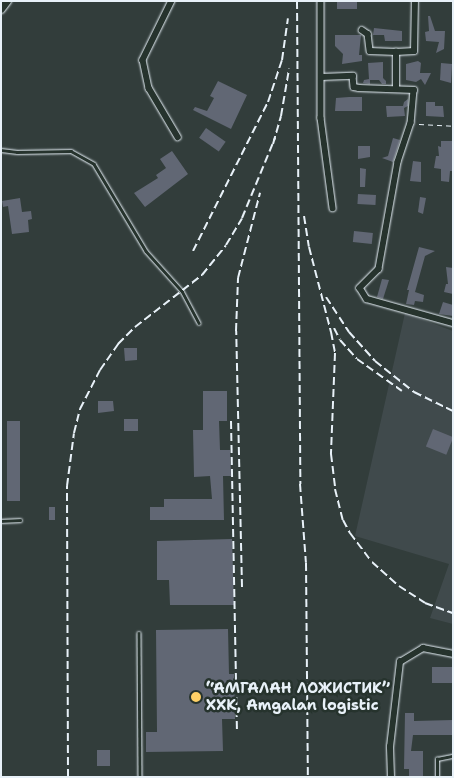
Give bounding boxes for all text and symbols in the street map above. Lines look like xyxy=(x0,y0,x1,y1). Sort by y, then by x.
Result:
place label: “АМГАЛАН ЛОЖИСТИК” ХХК, Amgalan logistic xyxy=(206,679,390,714)
marker: “АМГАЛАН ЛОЖИСТИК” ХХК, Amgalan logistic xyxy=(190,691,202,703)

